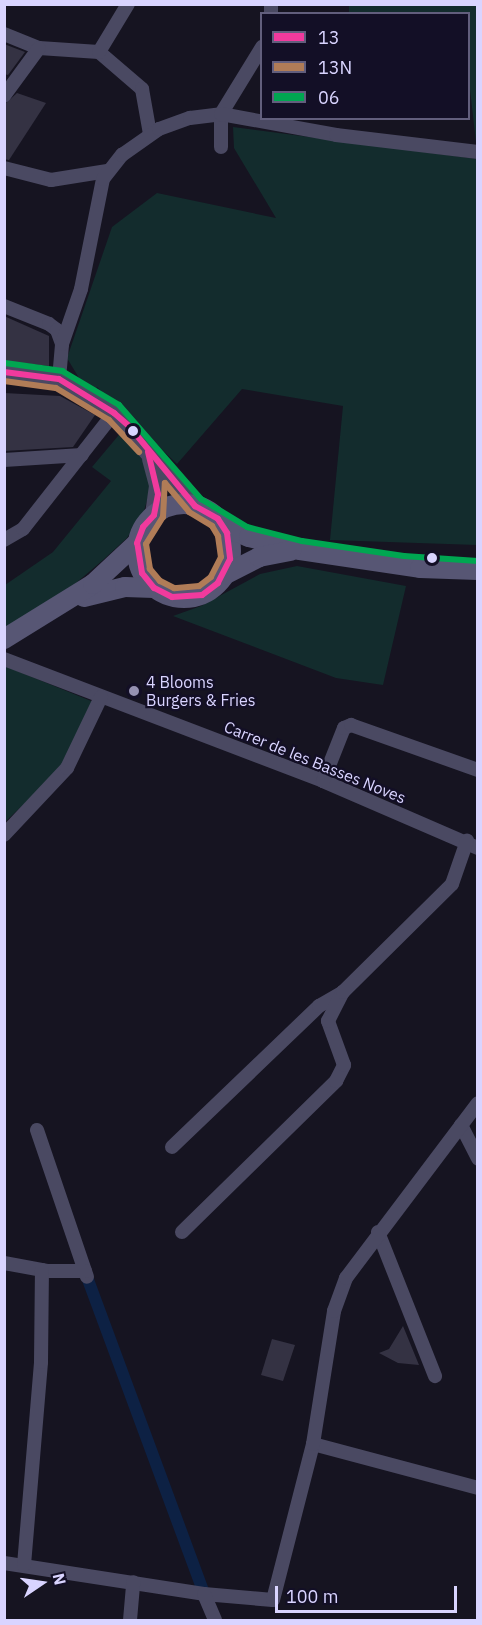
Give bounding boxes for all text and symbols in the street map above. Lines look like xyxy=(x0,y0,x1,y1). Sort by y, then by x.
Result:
legend xyxy=(260,12,470,120)
text: 13 xyxy=(318,26,340,49)
text: 13N xyxy=(318,56,352,79)
text: 06 xyxy=(318,86,340,109)
unlabelled marker xyxy=(127,425,139,437)
unlabelled marker xyxy=(426,552,438,564)
place label: 4 Blooms Burgers & Fries xyxy=(146,672,256,710)
marker: 4 Blooms Burgers & Fries xyxy=(127,684,141,698)
street label: Carrer de les Basses Noves xyxy=(221,717,409,807)
north arrow xyxy=(12,1553,72,1613)
text: N xyxy=(48,1571,71,1587)
scale bar xyxy=(278,1574,460,1612)
text: 100 m xyxy=(286,1585,338,1608)

